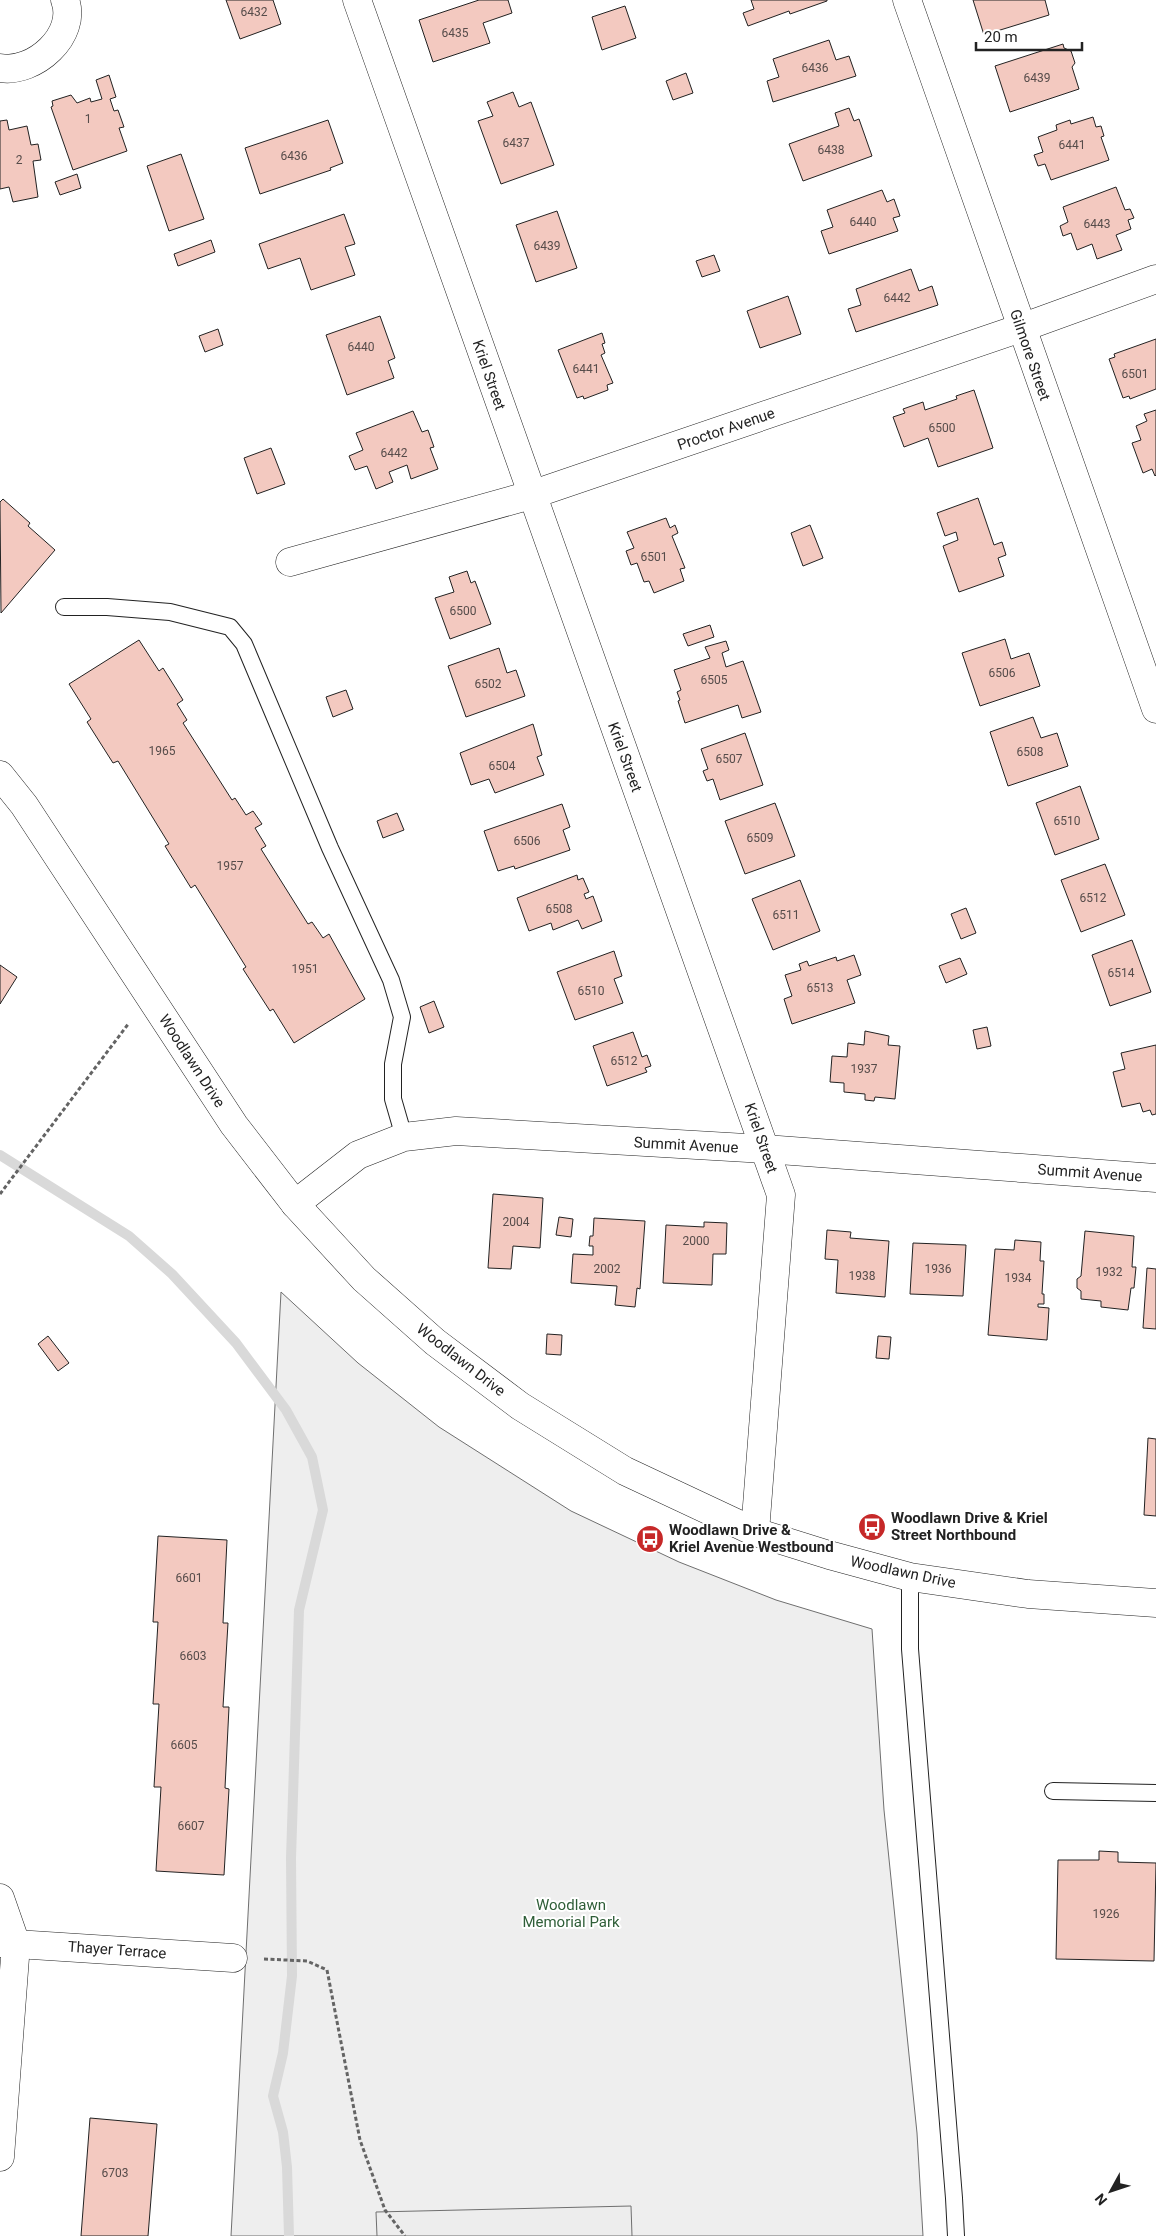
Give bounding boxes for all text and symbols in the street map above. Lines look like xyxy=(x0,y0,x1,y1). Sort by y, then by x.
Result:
house number: 6432 xyxy=(241,5,268,19)
scale bar xyxy=(976,20,1082,52)
house number: 6435 xyxy=(442,26,469,40)
text: 20 m xyxy=(984,28,1018,46)
house number: 6436 xyxy=(802,61,829,75)
house number: 6439 xyxy=(1024,71,1050,85)
house number: 1 xyxy=(85,112,91,126)
house number: 6437 xyxy=(503,136,530,150)
house number: 6441 xyxy=(1059,138,1085,152)
house number: 6438 xyxy=(818,143,845,157)
house number: 6436 xyxy=(281,149,308,163)
house number: 2 xyxy=(16,153,23,167)
house number: 6440 xyxy=(850,215,877,229)
house number: 6443 xyxy=(1084,217,1110,231)
house number: 6439 xyxy=(534,239,560,253)
house number: 6442 xyxy=(884,291,911,305)
street label: Gilmore Street xyxy=(1006,307,1054,403)
street label: Kriel Street xyxy=(469,338,509,413)
house number: 6440 xyxy=(348,340,375,354)
house number: 6441 xyxy=(573,362,599,376)
house number: 6501 xyxy=(1122,367,1148,381)
street label: Proctor Avenue xyxy=(675,404,777,454)
house number: 6500 xyxy=(929,421,956,435)
house number: 6442 xyxy=(381,446,408,460)
house number: 6501 xyxy=(641,550,667,564)
house number: 6500 xyxy=(450,604,477,618)
house number: 6506 xyxy=(989,666,1016,680)
house number: 6505 xyxy=(701,673,728,687)
house number: 6502 xyxy=(475,677,502,691)
street label: Kriel Street xyxy=(604,720,646,794)
house number: 1965 xyxy=(149,744,176,758)
house number: 6508 xyxy=(1017,745,1044,759)
house number: 6507 xyxy=(716,752,743,766)
house number: 6504 xyxy=(489,759,516,773)
house number: 6510 xyxy=(1054,814,1081,828)
house number: 6509 xyxy=(747,831,773,845)
house number: 6506 xyxy=(514,834,541,848)
house number: 1957 xyxy=(217,859,244,873)
house number: 6512 xyxy=(1080,891,1107,905)
house number: 6508 xyxy=(546,902,573,916)
house number: 6511 xyxy=(773,908,799,922)
house number: 1951 xyxy=(292,962,318,976)
house number: 6514 xyxy=(1108,966,1135,980)
house number: 6513 xyxy=(807,981,833,995)
house number: 6510 xyxy=(578,984,605,998)
street label: Woodlawn Drive xyxy=(155,1011,229,1111)
house number: 6512 xyxy=(611,1054,638,1068)
house number: 1937 xyxy=(851,1062,878,1076)
street label: Kriel Street xyxy=(741,1101,781,1176)
street label: Summit Avenue xyxy=(633,1133,739,1157)
street label: Summit Avenue xyxy=(1037,1160,1143,1186)
house number: 2004 xyxy=(503,1215,530,1229)
house number: 2000 xyxy=(683,1234,710,1248)
house number: 2002 xyxy=(594,1262,621,1276)
house number: 1936 xyxy=(925,1262,952,1276)
house number: 1932 xyxy=(1096,1265,1123,1279)
house number: 1938 xyxy=(849,1269,876,1283)
house number: 1934 xyxy=(1005,1271,1032,1285)
street label: Woodlawn Drive xyxy=(413,1320,509,1400)
place label: Woodlawn Drive & Kriel Street Northbound xyxy=(891,1509,1048,1544)
bus stop icon: Woodlawn Drive & Kriel Street Northbound xyxy=(857,1512,887,1542)
place label: Woodlawn Drive & Kriel Avenue Westbound xyxy=(669,1521,834,1556)
bus stop icon: Woodlawn Drive & Kriel Avenue Westbound xyxy=(635,1524,665,1554)
street label: Woodlawn Drive xyxy=(849,1552,957,1592)
house number: 6601 xyxy=(176,1571,202,1585)
house number: 6603 xyxy=(180,1649,206,1663)
house number: 6605 xyxy=(171,1738,198,1752)
house number: 6607 xyxy=(178,1819,205,1833)
park label: Woodlawn Memorial Park xyxy=(522,1896,620,1931)
house number: 1926 xyxy=(1093,1907,1120,1921)
street label: Thayer Terrace xyxy=(67,1938,167,1962)
house number: 6703 xyxy=(102,2166,128,2180)
north arrow xyxy=(1086,2166,1136,2216)
text: N xyxy=(1092,2190,1110,2208)

